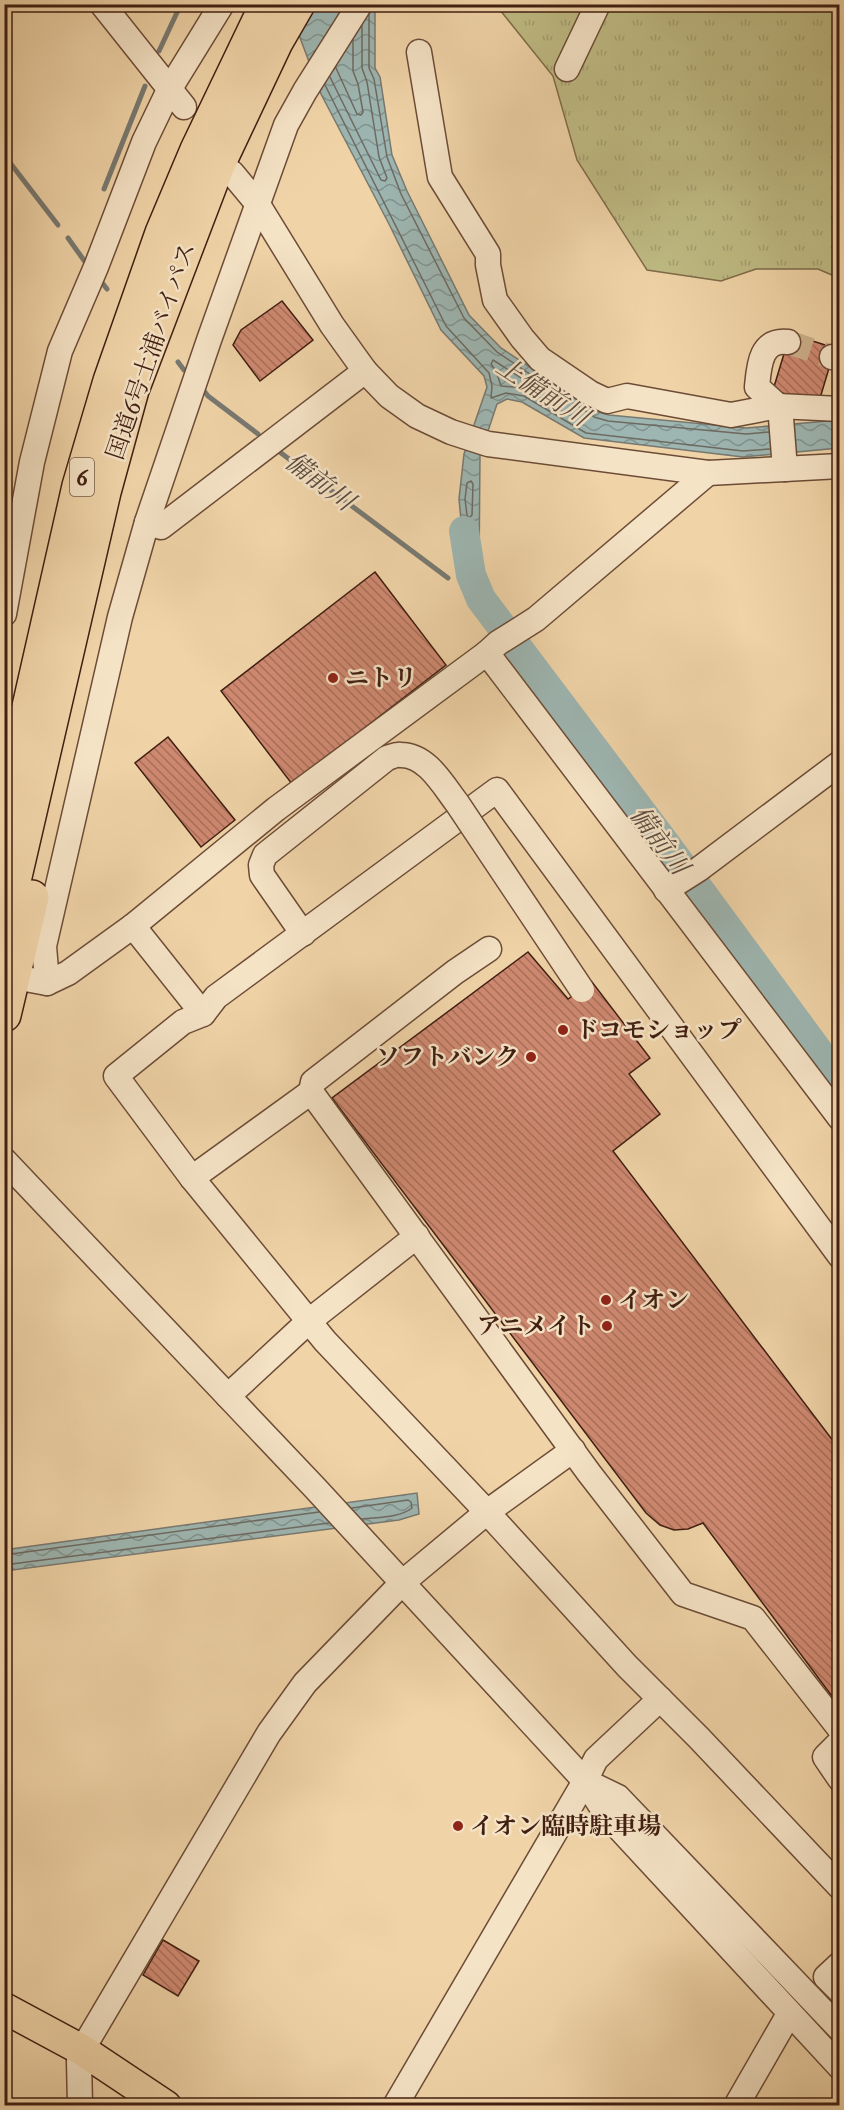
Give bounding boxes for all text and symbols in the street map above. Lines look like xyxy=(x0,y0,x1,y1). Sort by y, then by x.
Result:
street label: 国道6号土浦バイパス xyxy=(100,238,202,464)
water label: 上備前川 xyxy=(491,349,598,434)
water label: 備前川 xyxy=(279,445,363,519)
road number: 6 xyxy=(70,458,94,496)
place label: ニトリ xyxy=(345,663,417,693)
marker: ニトリ xyxy=(326,671,340,685)
water label: 備前川 xyxy=(624,799,698,883)
place label: ドコモショップ xyxy=(575,1015,743,1045)
marker: ドコモショップ xyxy=(556,1023,570,1037)
place label: ソフトバンク xyxy=(376,1042,519,1072)
marker: ソフトバンク xyxy=(524,1050,538,1064)
place label: イオン xyxy=(618,1285,689,1315)
marker: イオン xyxy=(599,1293,613,1307)
place label: アニメイト xyxy=(477,1311,595,1341)
marker: アニメイト xyxy=(600,1319,614,1333)
place label: イオン臨時駐車場 xyxy=(470,1811,661,1841)
marker: イオン臨時駐車場 xyxy=(451,1819,465,1833)

